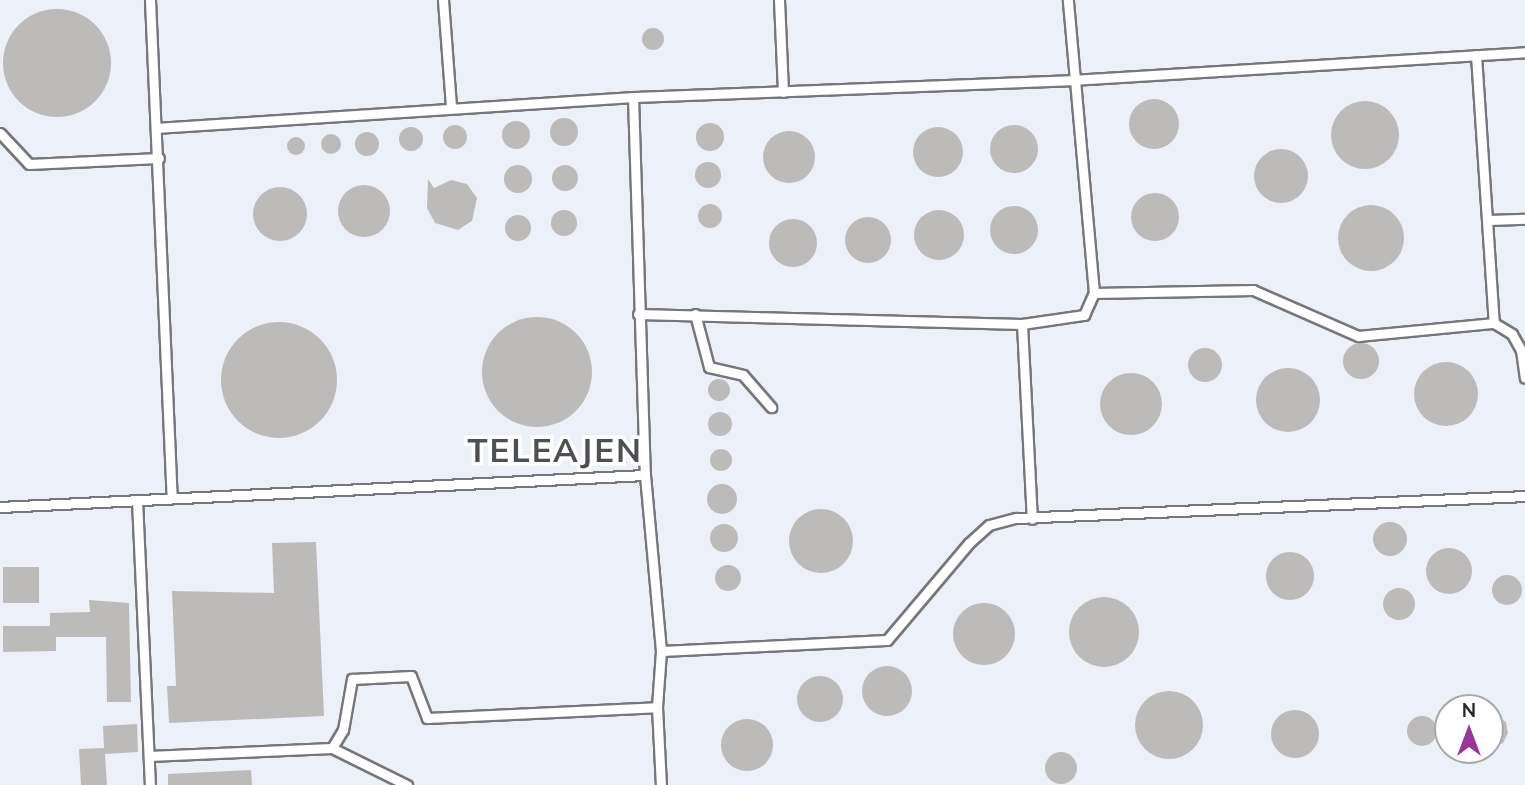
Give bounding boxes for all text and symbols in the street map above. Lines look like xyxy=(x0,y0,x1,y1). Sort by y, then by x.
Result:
district label: TELEAJEN xyxy=(468,430,642,470)
north arrow xyxy=(1434,694,1504,764)
text: N xyxy=(1462,698,1476,722)

